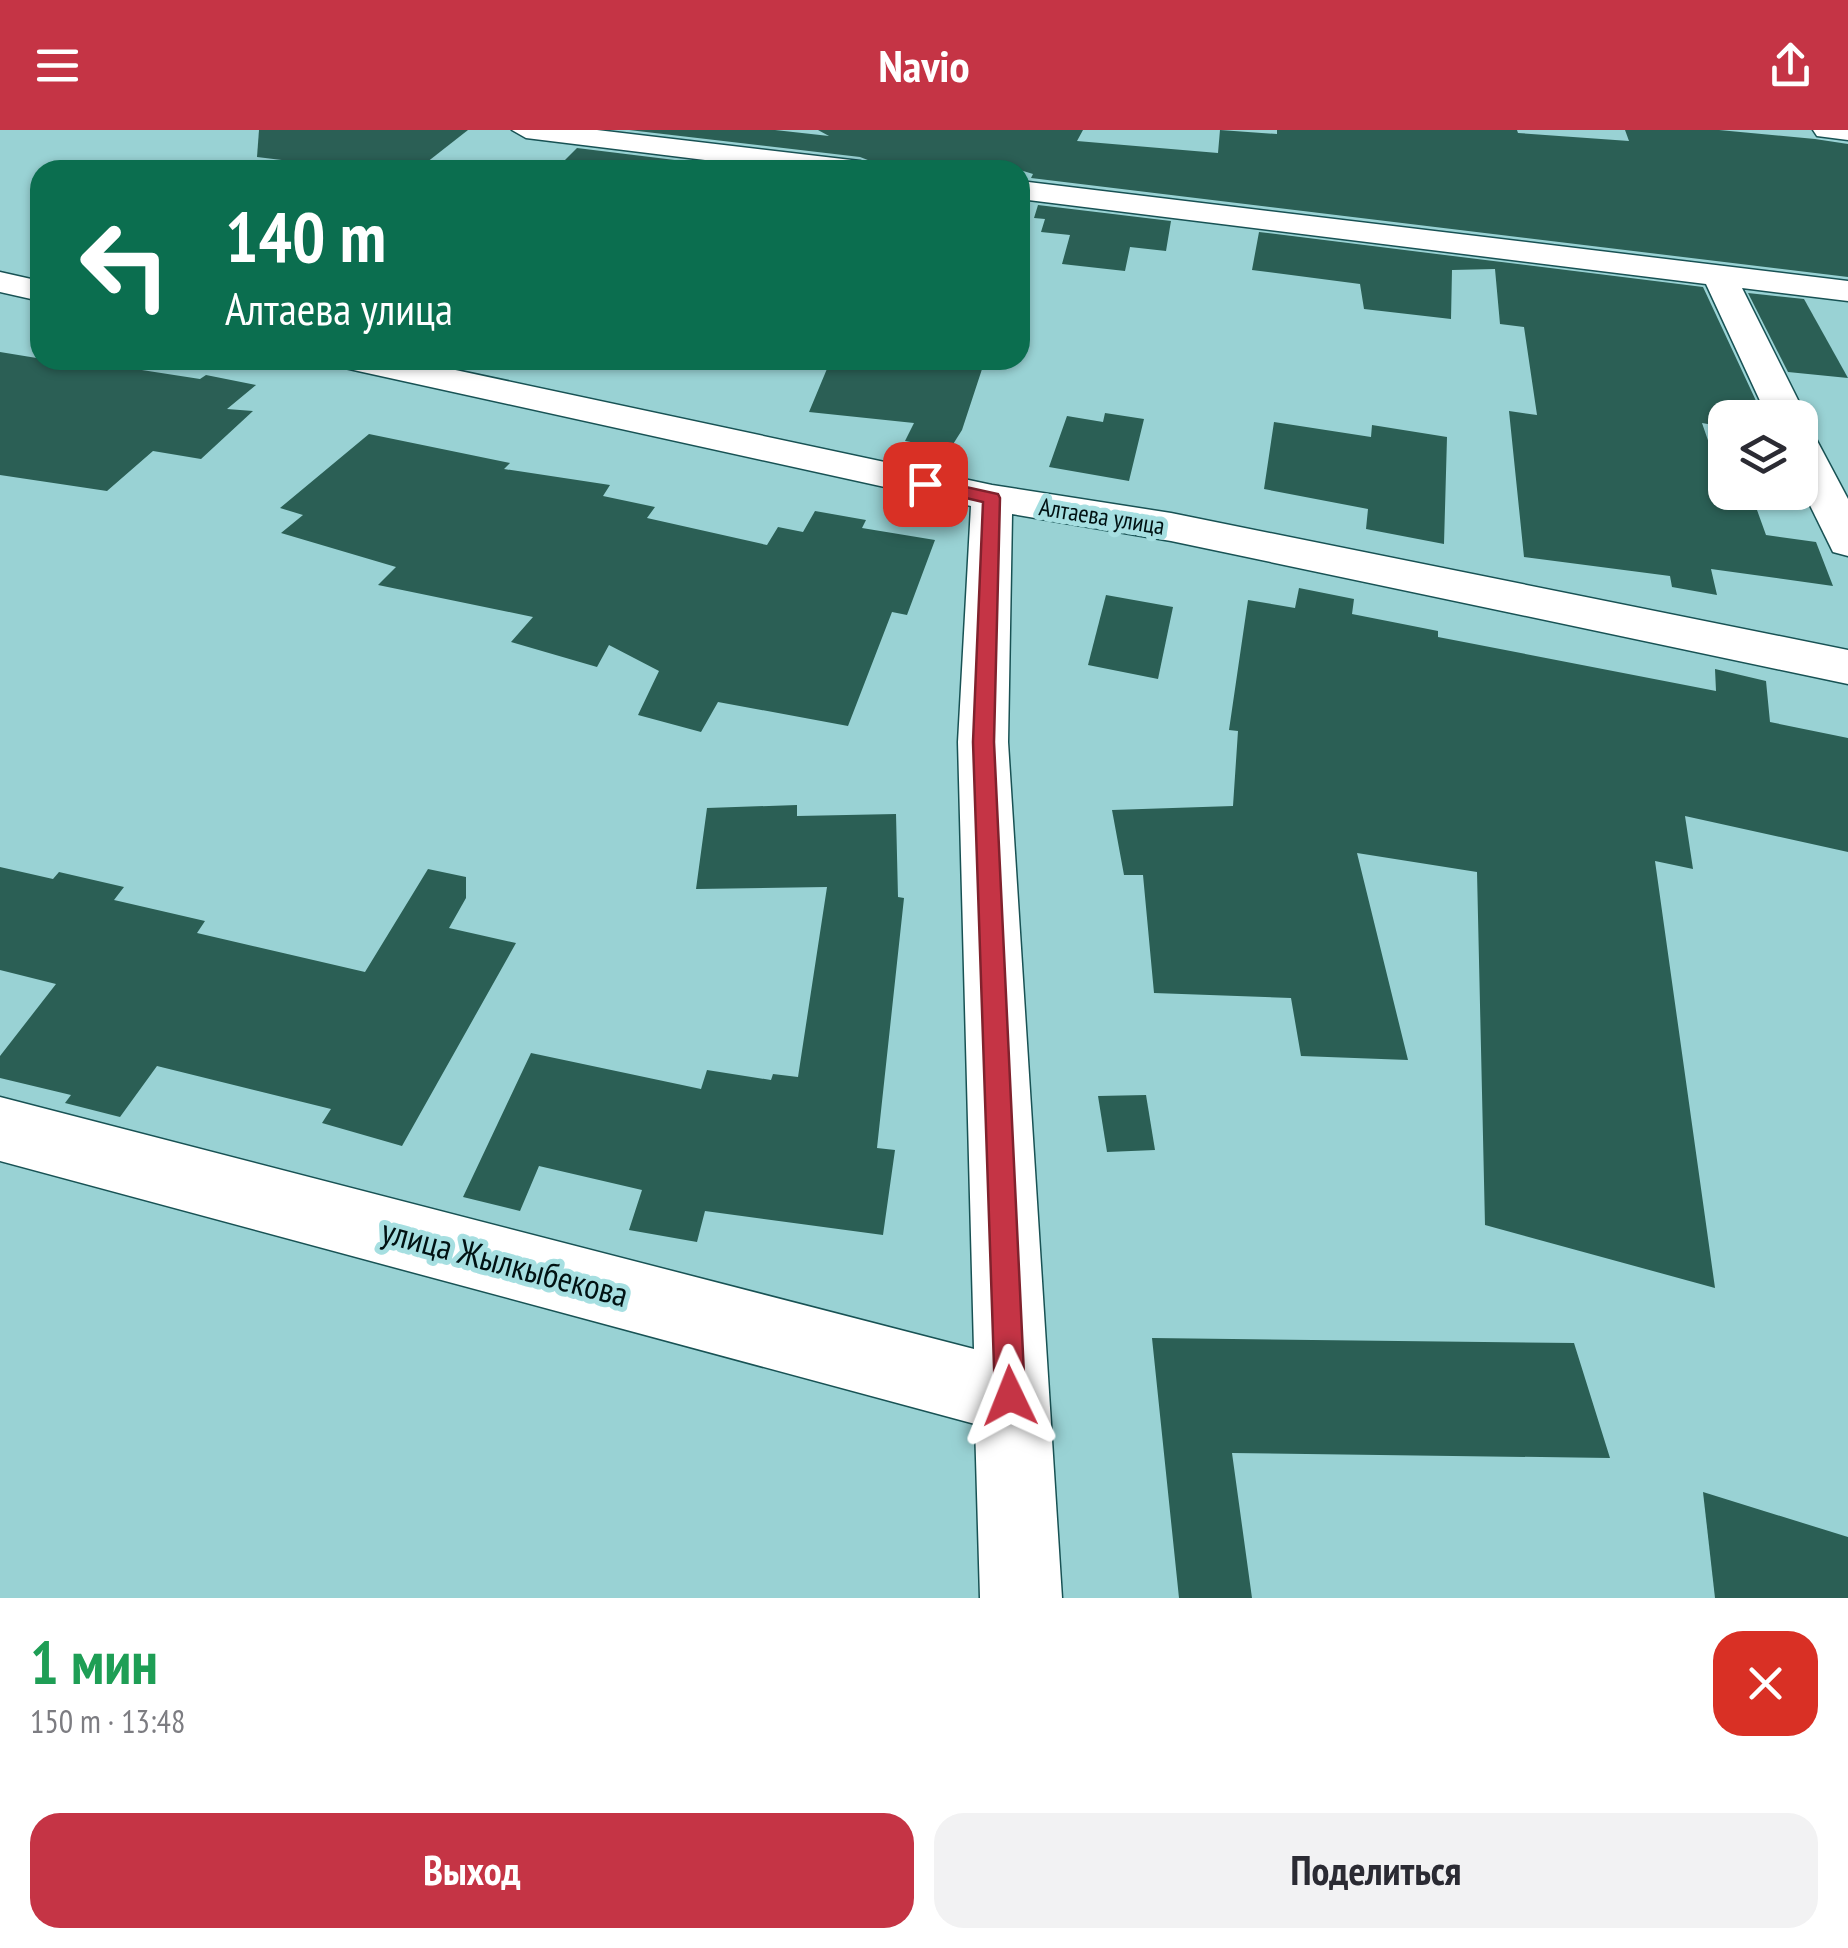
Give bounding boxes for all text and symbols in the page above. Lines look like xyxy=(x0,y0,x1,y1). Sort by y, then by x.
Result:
text: Navio xyxy=(879,36,970,94)
icon: menu xyxy=(30,38,85,93)
icon: share xyxy=(1763,38,1818,93)
text: 140 m xyxy=(225,191,386,281)
icon: left xyxy=(60,200,190,330)
text: Алтаева улица xyxy=(225,279,453,337)
map controls xyxy=(1708,400,1818,510)
button: layers xyxy=(1708,400,1818,510)
pin xyxy=(883,442,968,527)
icon: arrive xyxy=(898,457,953,512)
street label: Алтаева улица xyxy=(1037,490,1167,542)
street label: улица Жылкыбекова xyxy=(377,1207,633,1317)
position arrow xyxy=(958,1344,1062,1448)
text: 1 мин xyxy=(30,1623,158,1701)
button: close xyxy=(1713,1631,1818,1736)
text: 150 m · 13:48 xyxy=(30,1700,185,1742)
button: Выход xyxy=(30,1813,914,1928)
button: Поделиться xyxy=(934,1813,1818,1928)

